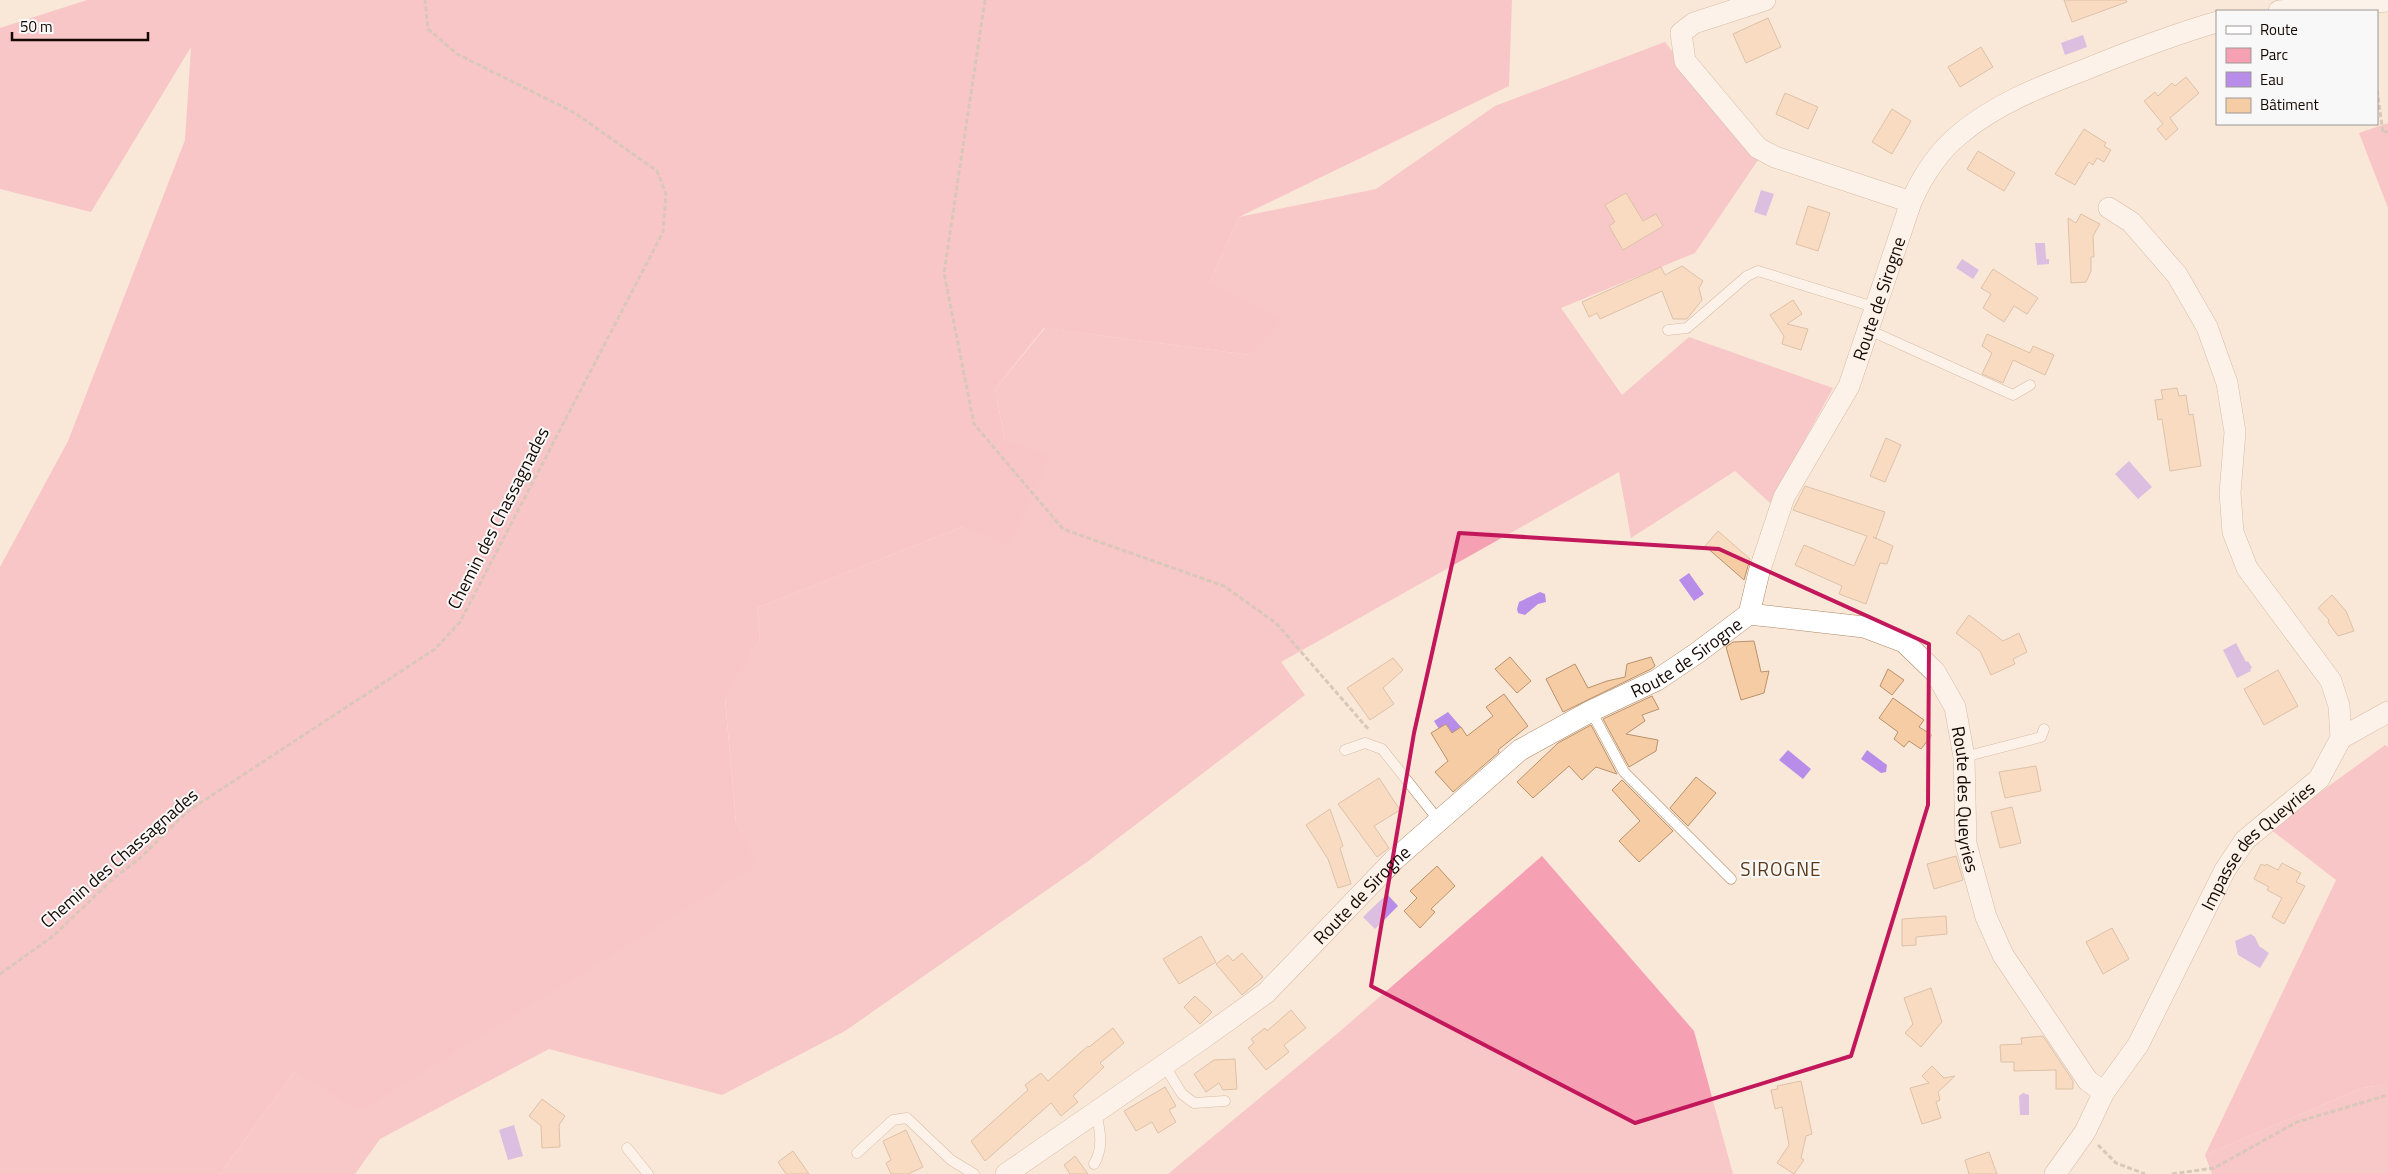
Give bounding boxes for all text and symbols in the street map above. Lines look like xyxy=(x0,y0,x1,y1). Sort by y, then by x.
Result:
scale bar xyxy=(12,10,149,42)
legend xyxy=(2216,10,2378,125)
text: 50 m xyxy=(20,15,53,38)
text: Route xyxy=(2260,18,2298,41)
text: Parc xyxy=(2260,43,2288,66)
text: Eau xyxy=(2260,68,2284,91)
text: Bâtiment xyxy=(2260,93,2319,116)
street label: Route de Sirogne xyxy=(1845,233,1912,364)
street label: Chemin des Chassagnades xyxy=(440,422,556,614)
street label: Route de Sirogne xyxy=(1626,611,1747,704)
street label: Route des Queyries xyxy=(1945,724,1987,875)
street label: Impasse des Queyries xyxy=(2194,775,2320,915)
street label: Chemin des Chassagnades xyxy=(34,782,204,934)
street label: Route de Sirogne xyxy=(1307,838,1416,950)
district label: SIROGNE xyxy=(1740,854,1822,883)

